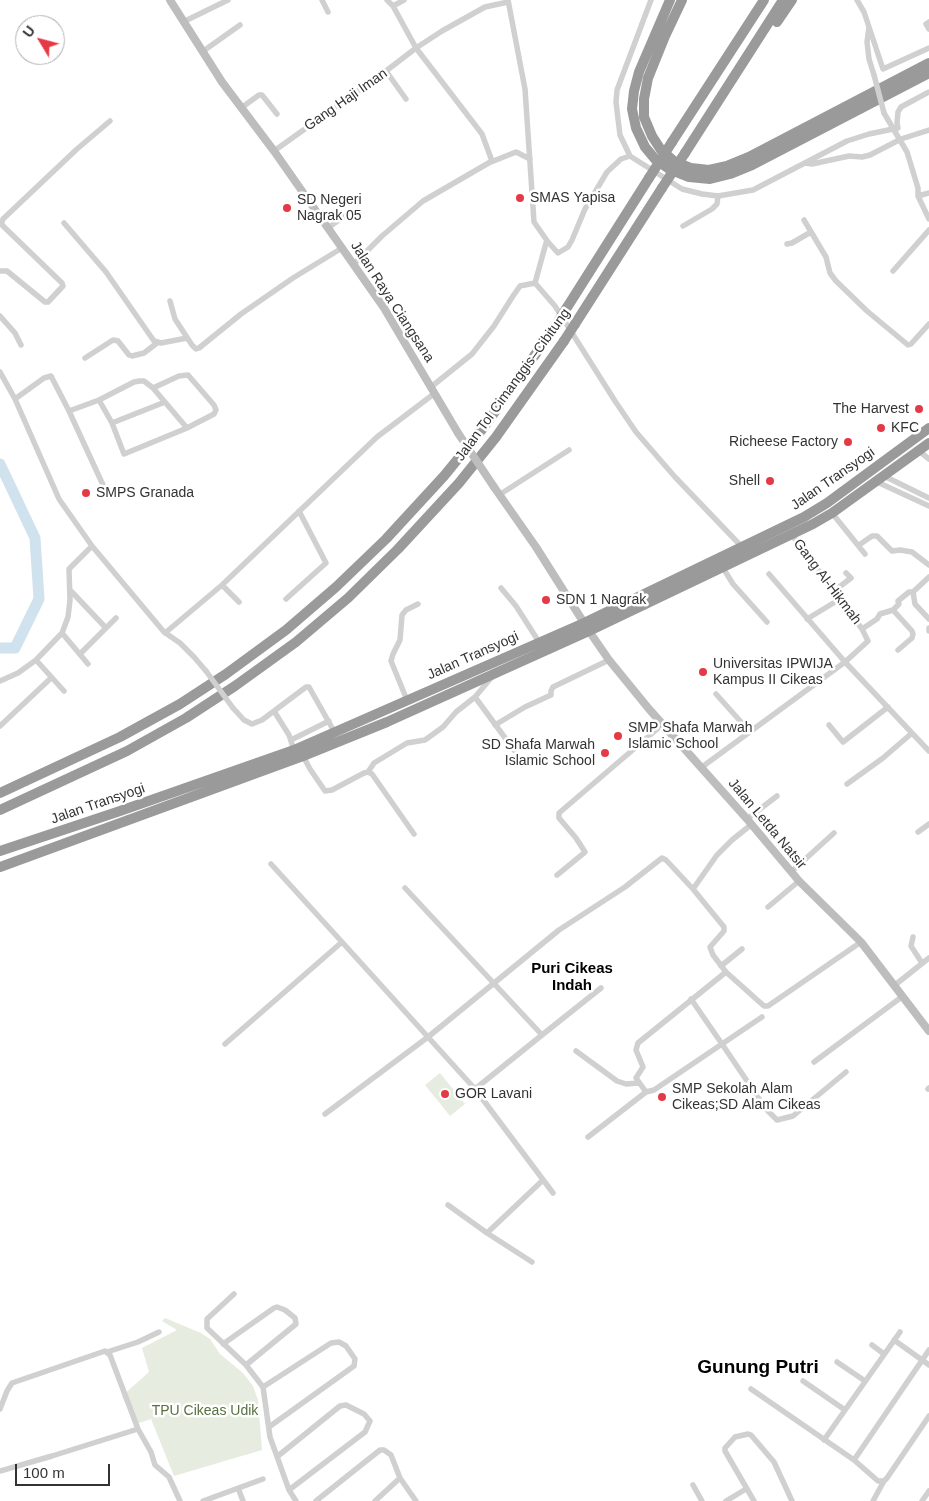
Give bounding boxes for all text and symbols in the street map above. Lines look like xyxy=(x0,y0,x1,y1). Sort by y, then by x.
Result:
north arrow xyxy=(15,15,65,65)
text: U xyxy=(19,23,38,40)
street label: Gang Haji Iman xyxy=(301,65,391,135)
place label: SMAS Yapisa xyxy=(530,190,615,206)
place label: SD Negeri Nagrak 05 xyxy=(297,192,362,224)
marker: SMAS Yapisa xyxy=(514,192,526,204)
marker: SD Negeri Nagrak 05 xyxy=(281,202,293,214)
street label: Jalan Raya Ciangsana xyxy=(347,238,437,366)
street label: Jalan Tol Cimanggis–Cibitung xyxy=(452,305,574,465)
place label: The Harvest xyxy=(833,401,909,417)
marker: The Harvest xyxy=(913,403,925,415)
place label: KFC xyxy=(891,420,919,436)
marker: KFC xyxy=(875,422,887,434)
place label: Richeese Factory xyxy=(729,434,838,450)
marker: Richeese Factory xyxy=(842,436,854,448)
street label: Jalan Transyogi xyxy=(788,444,878,514)
place label: Shell xyxy=(729,473,760,489)
marker: Shell xyxy=(764,475,776,487)
place label: SMPS Granada xyxy=(96,485,194,501)
marker: SMPS Granada xyxy=(80,487,92,499)
street label: Gang Al-Hikmah xyxy=(789,536,865,628)
place label: SDN 1 Nagrak xyxy=(556,592,646,608)
marker: SDN 1 Nagrak xyxy=(540,594,552,606)
street label: Jalan Transyogi xyxy=(425,628,521,684)
place label: Universitas IPWIJA Kampus II Cikeas xyxy=(713,656,833,689)
marker: Universitas IPWIJA Kampus II Cikeas xyxy=(697,666,709,678)
place label: SMP Shafa Marwah Islamic School xyxy=(628,720,752,752)
marker: SMP Shafa Marwah Islamic School xyxy=(612,730,624,742)
place label: SD Shafa Marwah Islamic School xyxy=(481,737,595,770)
marker: SD Shafa Marwah Islamic School xyxy=(599,747,611,759)
street label: Jalan Letda Natsir xyxy=(724,775,810,873)
street label: Jalan Transyogi xyxy=(49,780,147,828)
district label: Puri Cikeas Indah xyxy=(531,960,613,995)
place label: SMP Sekolah Alam Cikeas;SD Alam Cikeas xyxy=(672,1081,821,1114)
place label: GOR Lavani xyxy=(455,1086,532,1102)
marker: GOR Lavani xyxy=(439,1088,451,1100)
marker: SMP Sekolah Alam Cikeas;SD Alam Cikeas xyxy=(656,1091,668,1103)
district label: Gunung Putri xyxy=(697,1357,819,1379)
park label: TPU Cikeas Udik xyxy=(152,1403,258,1419)
scale bar xyxy=(18,1454,112,1486)
text: 100 m xyxy=(23,1464,65,1481)

